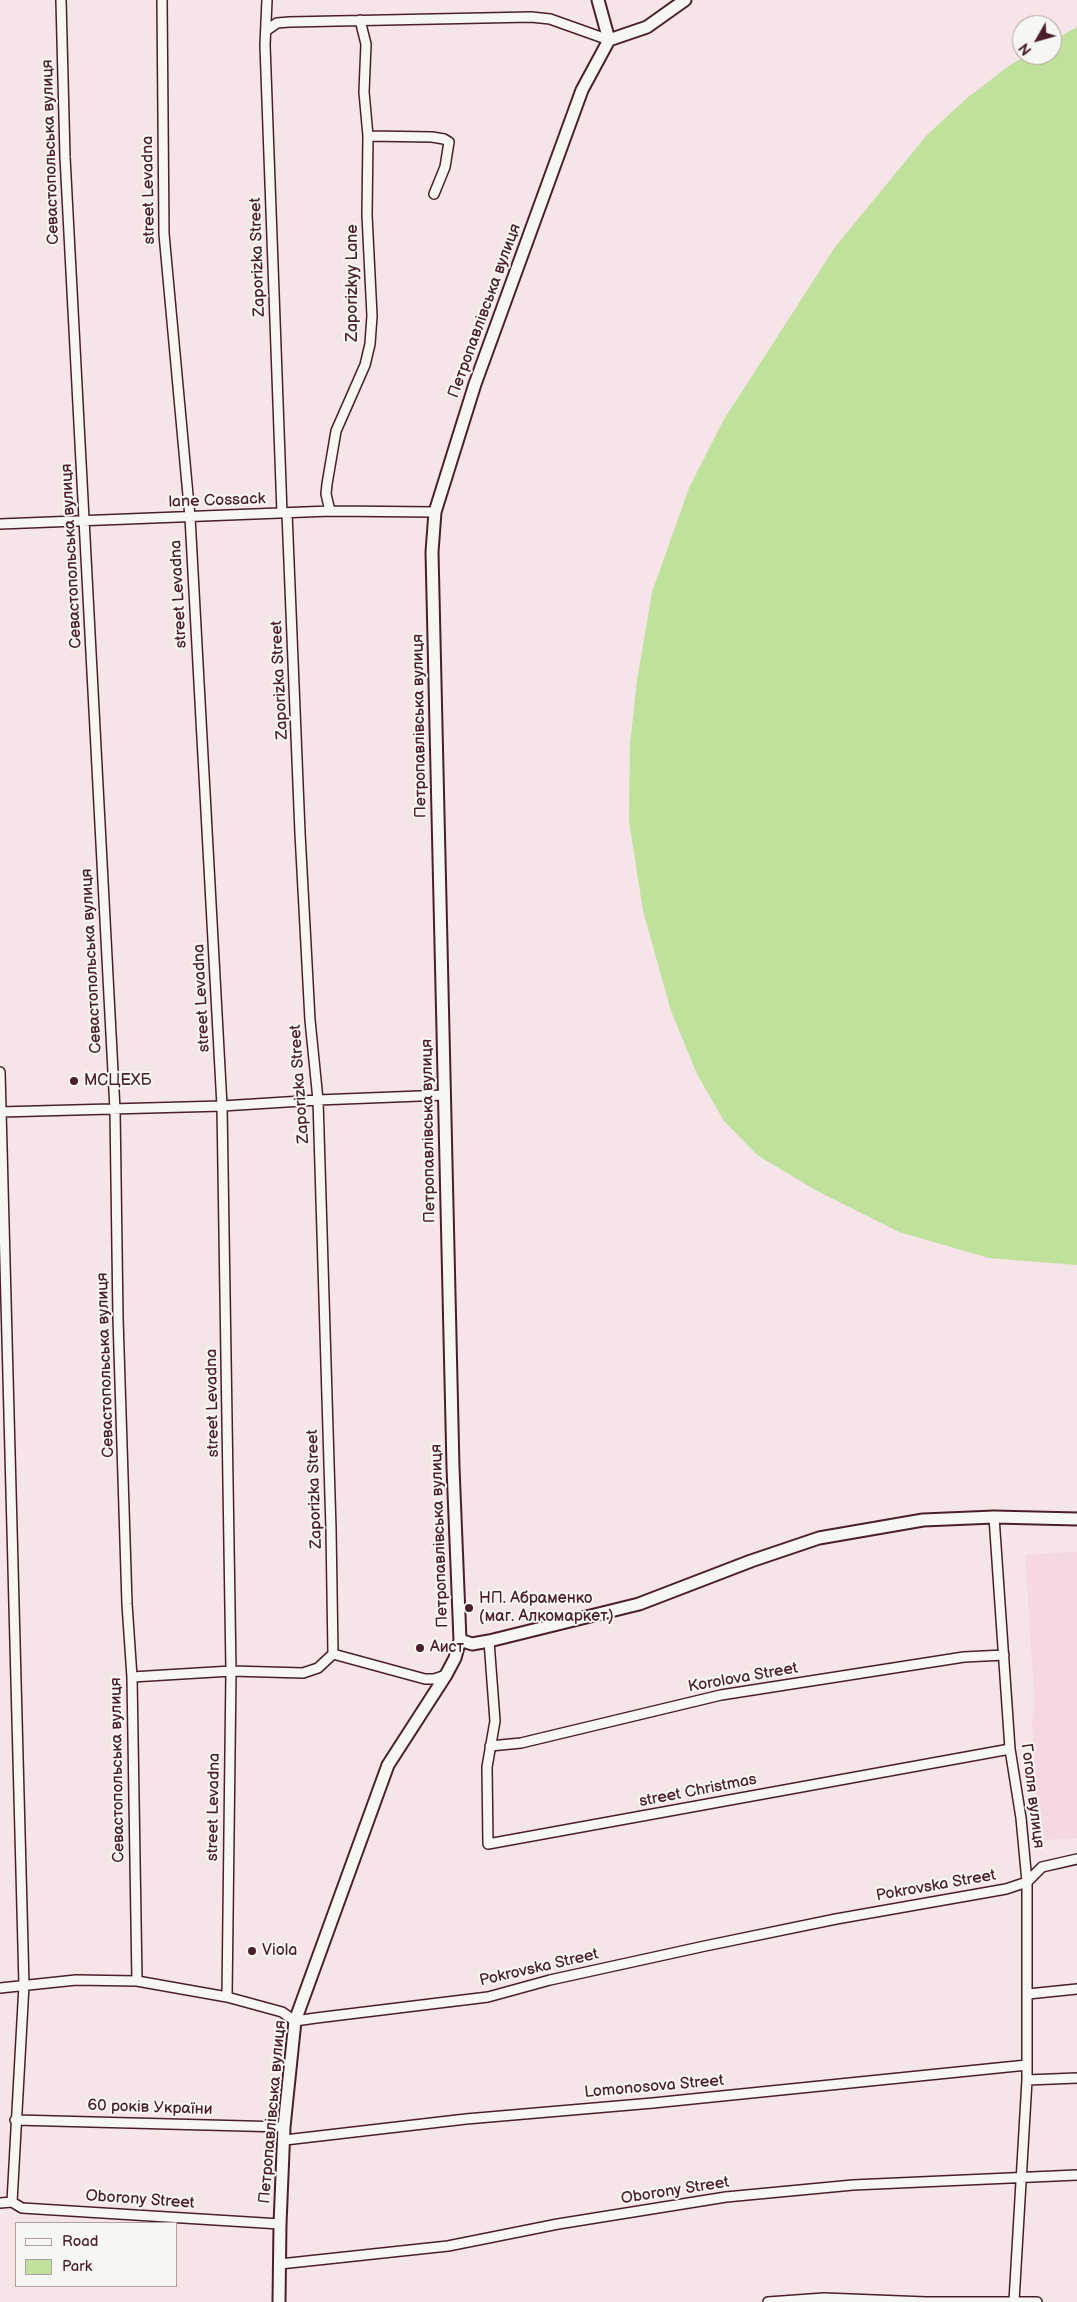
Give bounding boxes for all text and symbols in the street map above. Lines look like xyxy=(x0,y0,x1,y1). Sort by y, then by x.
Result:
north arrow xyxy=(1012,15,1062,65)
text: N xyxy=(1016,40,1036,58)
street label: Севастопольська вулиця xyxy=(38,59,64,245)
street label: street Levadna xyxy=(138,136,160,244)
street label: Zaporizka Street xyxy=(246,197,270,317)
street label: Петропавлівська вулиця xyxy=(445,221,525,401)
street label: Zaporizkyy Lane xyxy=(343,224,363,342)
street label: Севастопольська вулиця xyxy=(58,463,86,649)
street label: lane Cossack xyxy=(168,490,266,512)
street label: street Levadna xyxy=(167,539,191,649)
street label: Zaporizka Street xyxy=(267,620,293,740)
street label: Петропавлівська вулиця xyxy=(409,634,431,818)
street label: Севастопольська вулиця xyxy=(78,868,106,1054)
street label: street Levadna xyxy=(190,943,214,1053)
street label: Zaporizka Street xyxy=(286,1024,314,1144)
street label: Петропавлівська вулиця xyxy=(418,1039,440,1223)
place label: МСЦЕХБ xyxy=(84,1071,152,1091)
marker: МСЦЕХБ xyxy=(68,1075,80,1087)
street label: Севастопольська вулиця xyxy=(93,1272,119,1458)
street label: street Levadna xyxy=(202,1349,224,1457)
street label: Zaporizka Street xyxy=(303,1429,327,1549)
street label: Петропавлівська вулиця xyxy=(427,1444,453,1628)
place label: НП. Абраменко (маг. Алкомаркет) xyxy=(479,1589,614,1627)
marker: НП. Абраменко (маг. Алкомаркет) xyxy=(463,1602,475,1614)
place label: Аист xyxy=(430,1638,464,1658)
marker: Аист xyxy=(414,1642,426,1654)
street label: Korolova Street xyxy=(687,1659,799,1697)
street label: Севастопольська вулиця xyxy=(107,1677,129,1863)
street label: Гоголя вулиця xyxy=(1016,1742,1048,1850)
street label: street Levadna xyxy=(203,1753,225,1861)
street label: street Christmas xyxy=(638,1770,758,1812)
street label: Pokrovska Street xyxy=(875,1866,997,1906)
place label: Viola xyxy=(262,1941,297,1961)
marker: Viola xyxy=(246,1945,258,1957)
street label: Pokrovska Street xyxy=(478,1945,600,1991)
street label: Петропавлівська вулиця xyxy=(255,2019,291,2205)
street label: Lomonosova Street xyxy=(583,2071,725,2103)
street label: 60 років України xyxy=(87,2096,213,2120)
street label: Oborony Street xyxy=(619,2173,731,2209)
street label: Oborony Street xyxy=(85,2187,195,2213)
legend xyxy=(15,2222,178,2287)
text: Road xyxy=(62,2232,98,2251)
text: Park xyxy=(62,2257,92,2276)

